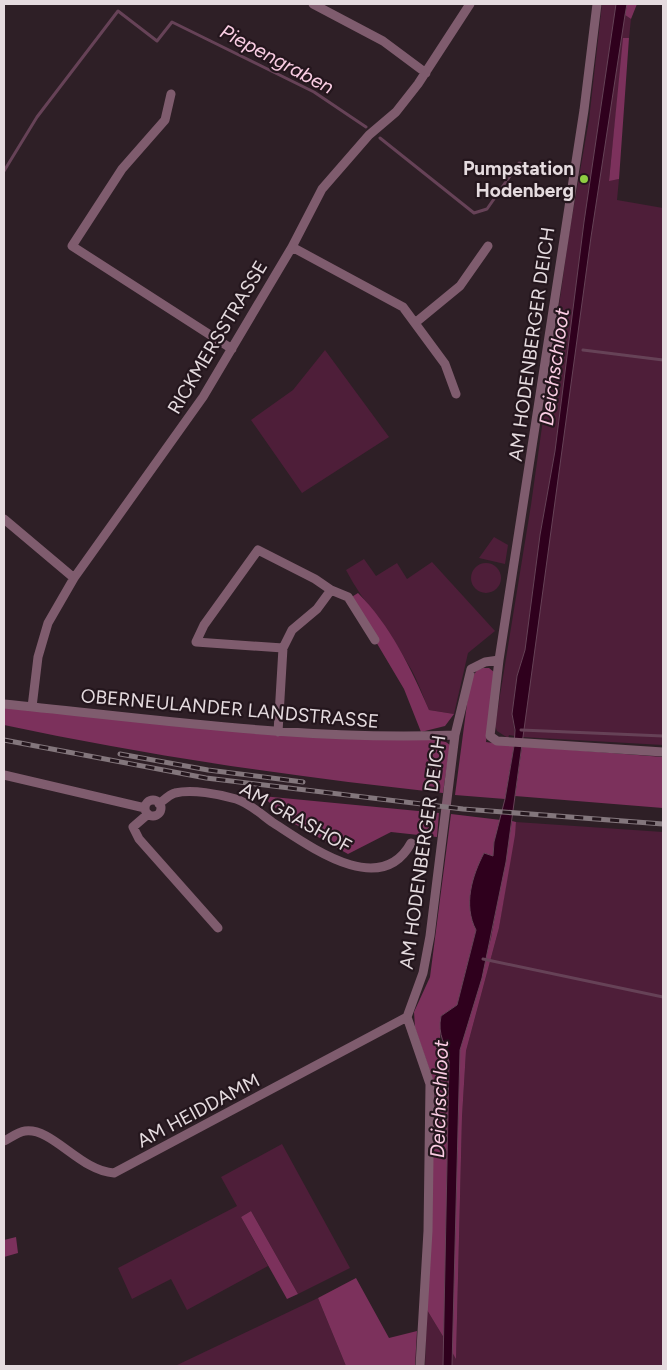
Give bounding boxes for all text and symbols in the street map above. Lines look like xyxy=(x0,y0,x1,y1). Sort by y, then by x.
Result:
water label: Piepengraben xyxy=(216,19,338,99)
place label: Pumpstation Hodenberg xyxy=(463,157,574,202)
marker: Pumpstation Hodenberg xyxy=(578,173,590,185)
street label: AM HODENBERGER DEICH xyxy=(504,226,559,463)
street label: RICKMERSSTRASSE xyxy=(163,256,272,418)
water label: Deichschloot xyxy=(534,307,574,427)
street label: OBERNEULANDER LANDSTRASSE xyxy=(80,684,380,733)
street label: AM HODENBERGER DEICH xyxy=(395,734,450,971)
street label: AM GRASHOF xyxy=(236,777,355,858)
water label: Deichschloot xyxy=(425,1039,453,1158)
street label: AM HEIDDAMM xyxy=(133,1068,263,1152)

